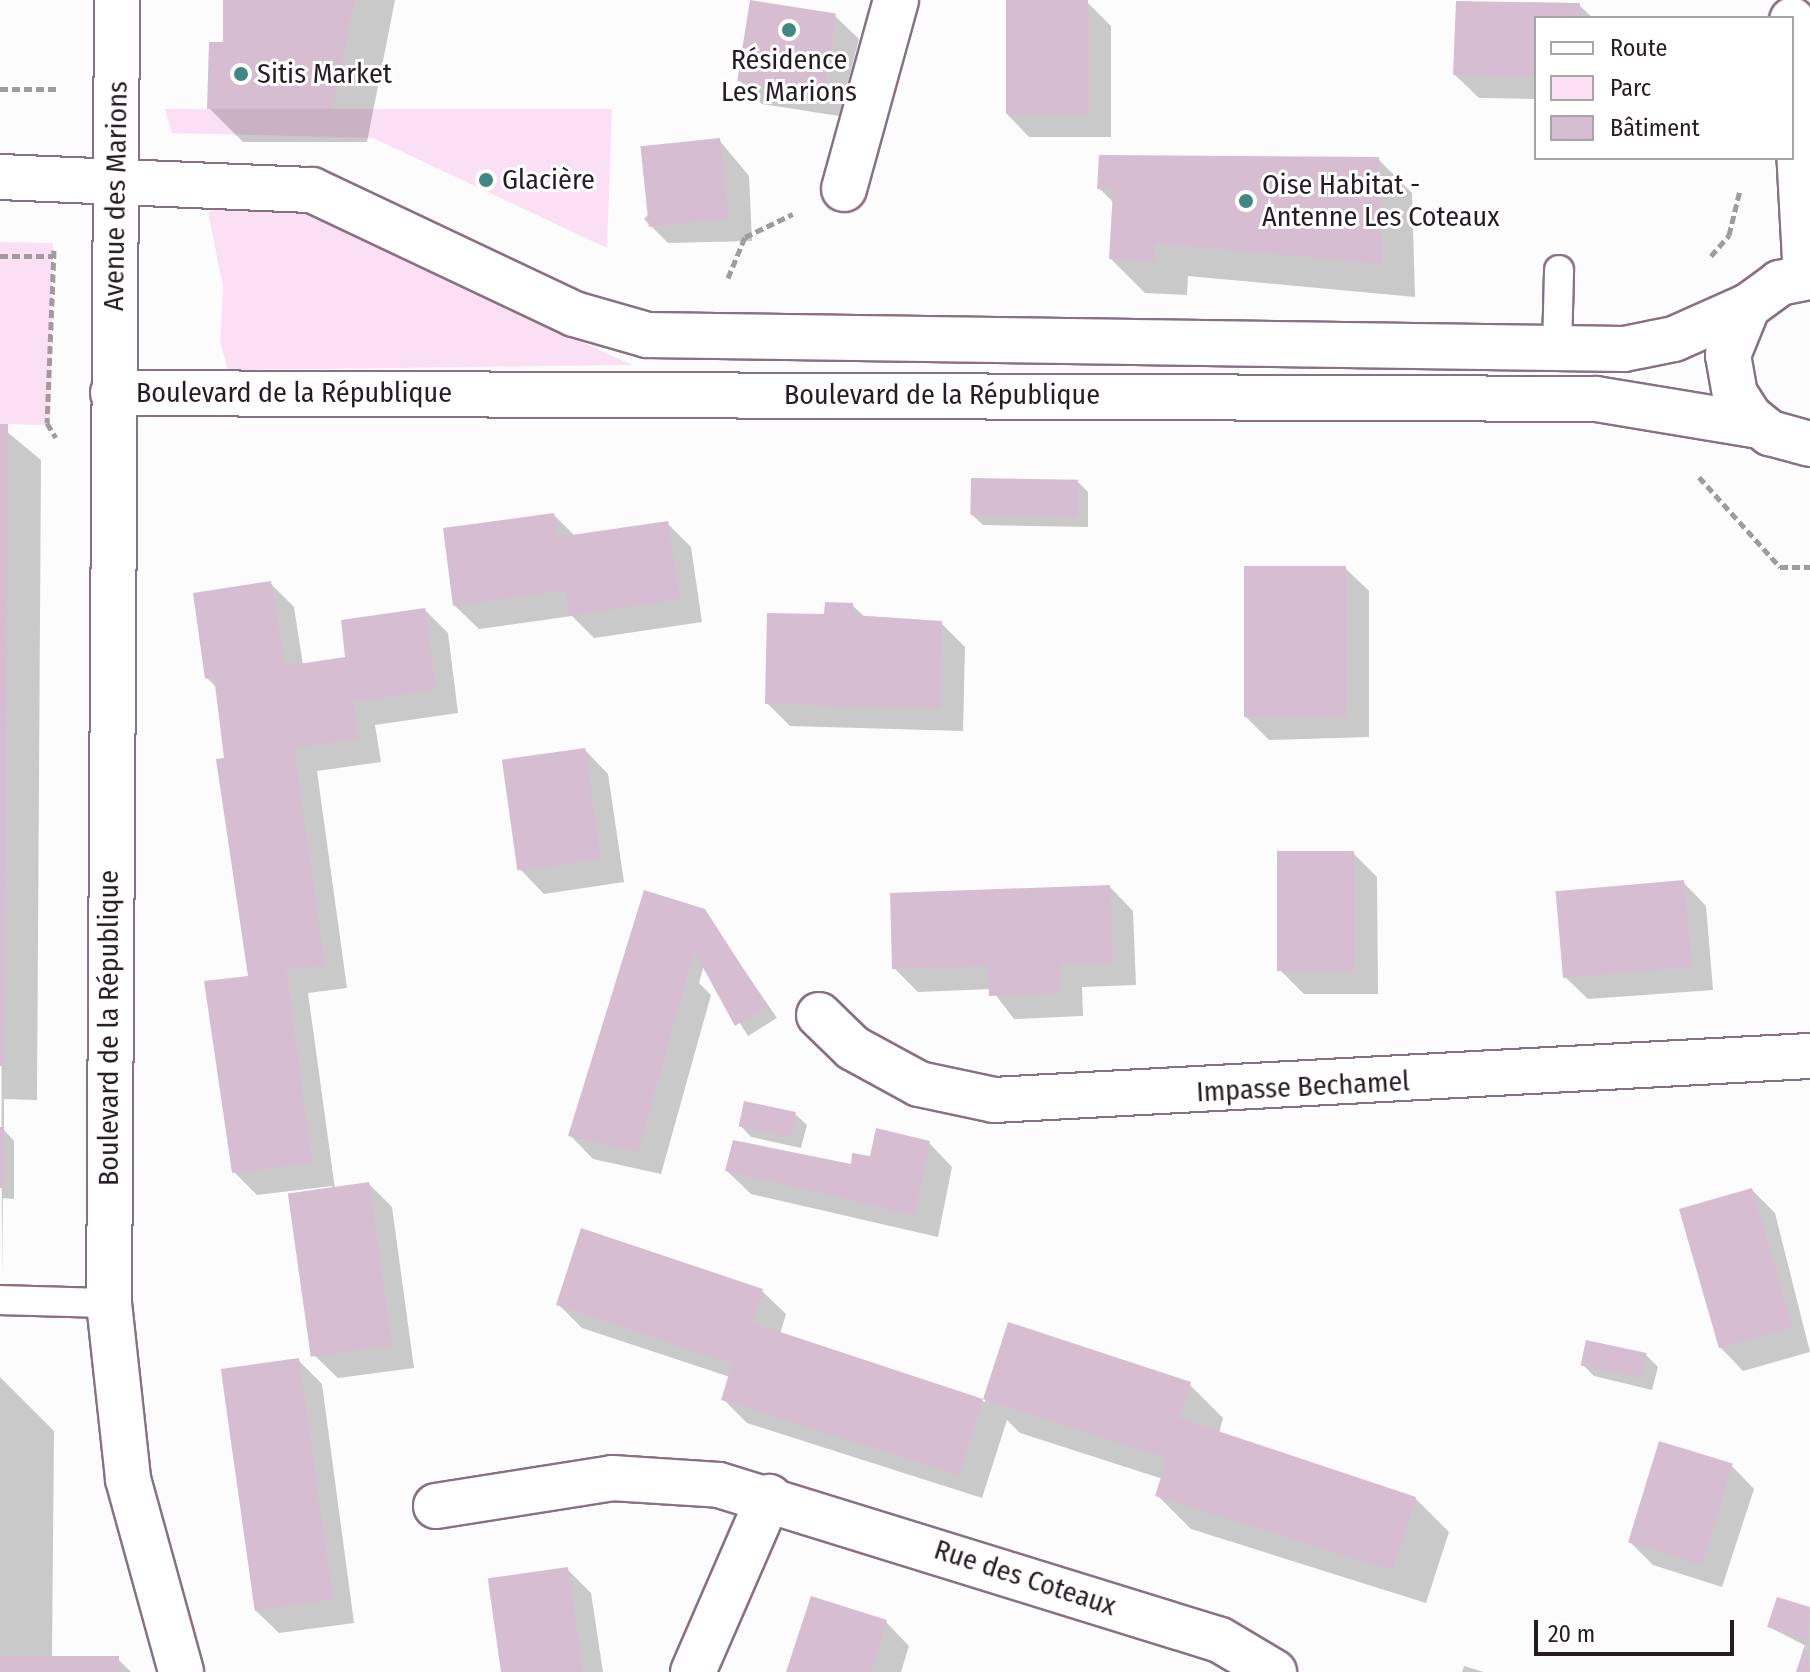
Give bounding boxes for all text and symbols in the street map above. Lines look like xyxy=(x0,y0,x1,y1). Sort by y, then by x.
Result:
legend xyxy=(1534,16,1794,160)
marker: Résidence Les Marions xyxy=(780,21,798,39)
text: Route xyxy=(1610,34,1667,62)
place label: Résidence Les Marions xyxy=(721,43,857,109)
place label: Sitis Market xyxy=(257,57,392,91)
marker: Sitis Market xyxy=(232,65,250,83)
text: Parc xyxy=(1610,74,1651,102)
street label: Avenue des Marions xyxy=(97,81,135,311)
text: Bâtiment xyxy=(1610,114,1700,142)
place label: Glacière xyxy=(502,163,595,197)
place label: Oise Habitat - Antenne Les Coteaux xyxy=(1262,168,1499,234)
marker: Glacière xyxy=(477,171,495,189)
marker: Oise Habitat - Antenne Les Coteaux xyxy=(1237,192,1255,210)
street label: Boulevard de la République xyxy=(136,376,452,410)
street label: Boulevard de la République xyxy=(784,378,1100,412)
street label: Boulevard de la République xyxy=(92,870,126,1186)
street label: Impasse Bechamel xyxy=(1196,1065,1410,1109)
street label: Rue des Coteaux xyxy=(930,1533,1120,1623)
scale bar xyxy=(1538,1604,1738,1654)
text: 20 m xyxy=(1548,1620,1595,1648)

